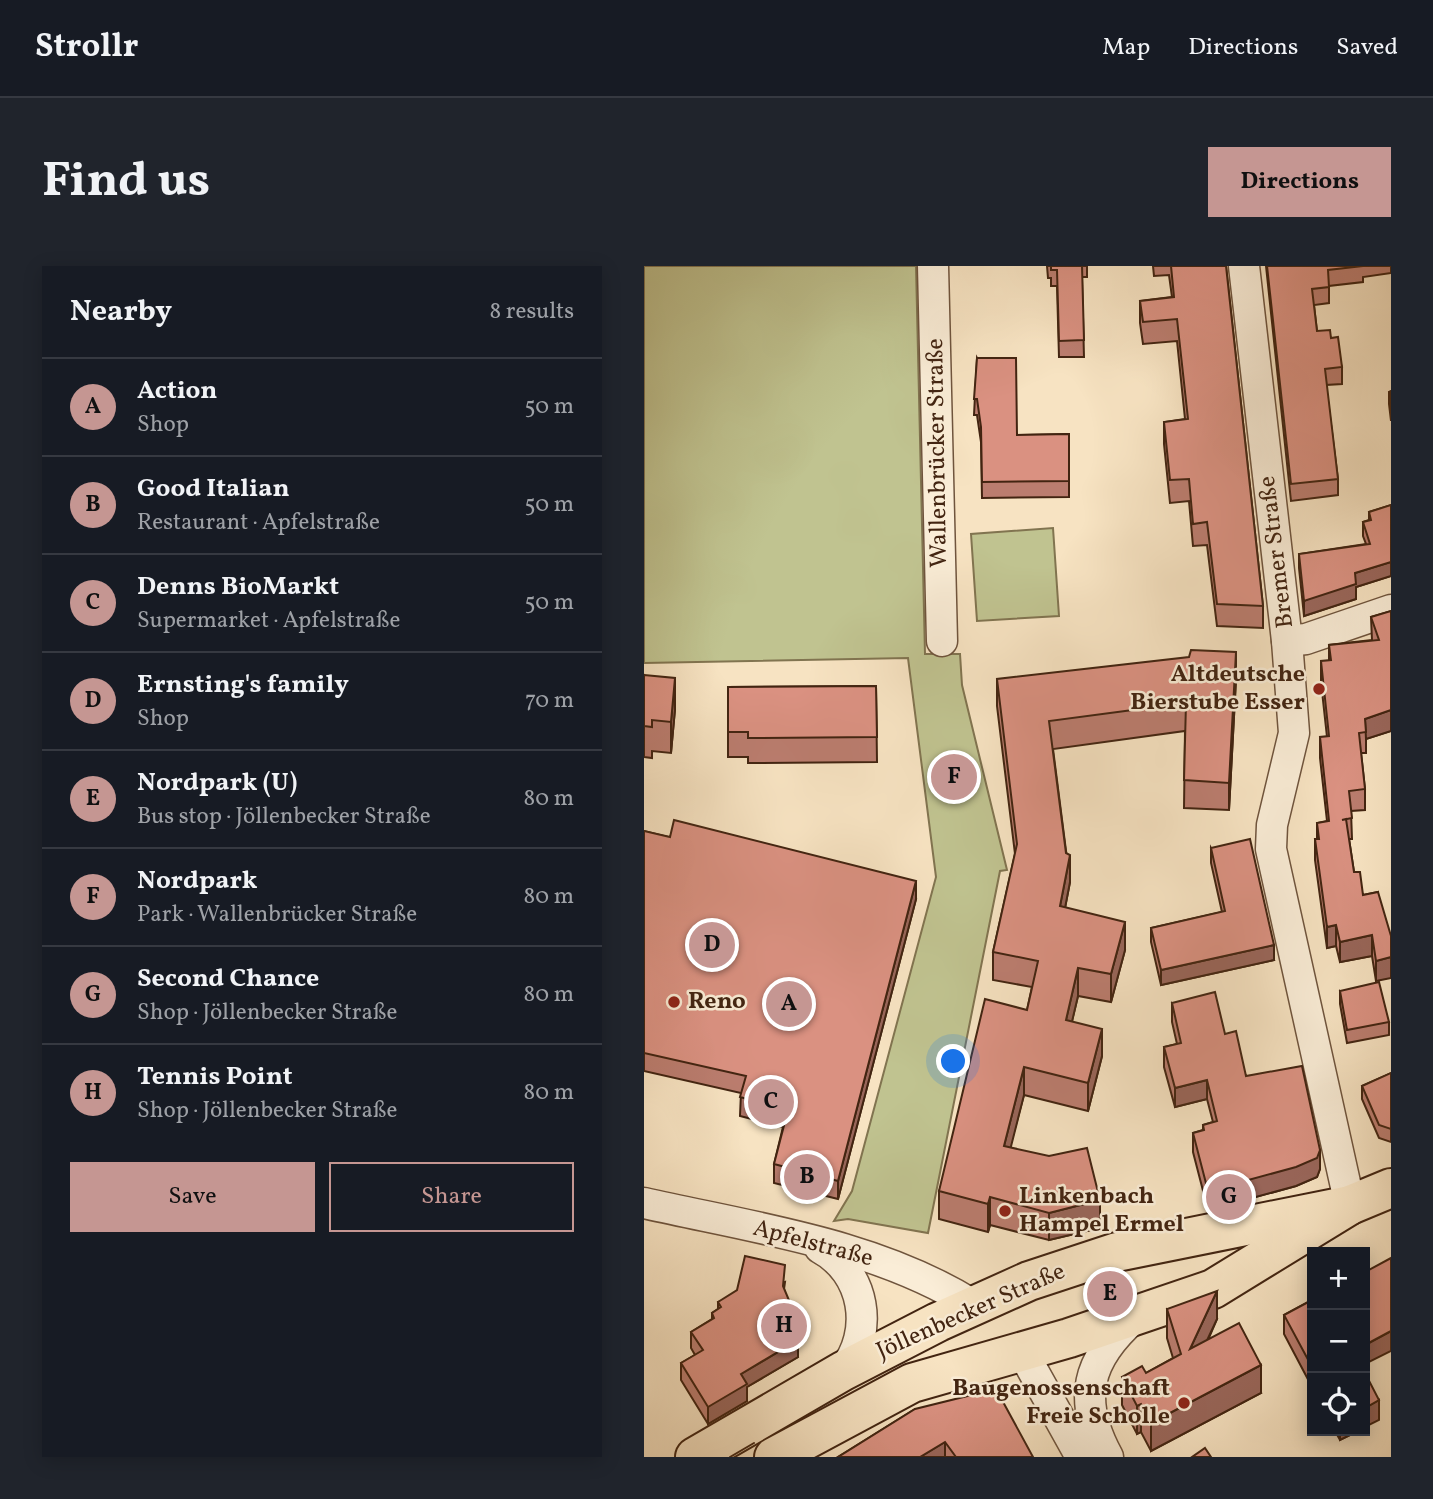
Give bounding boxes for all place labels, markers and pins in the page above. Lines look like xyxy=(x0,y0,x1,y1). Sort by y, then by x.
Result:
place label: Altdeutsche Bierstube Esser xyxy=(1130,658,1305,720)
marker: Altdeutsche Bierstube Esser xyxy=(1311,681,1327,697)
pin: F xyxy=(931,751,977,803)
pin: D xyxy=(689,919,735,971)
pin: A xyxy=(766,978,812,1030)
place label: Reno xyxy=(688,985,746,1019)
marker: Reno xyxy=(666,994,682,1010)
pin: C xyxy=(748,1076,794,1128)
pin: B xyxy=(784,1151,830,1203)
pin: G xyxy=(1206,1171,1252,1223)
place label: Linkenbach Hampel Ermel xyxy=(1019,1180,1184,1242)
marker: Linkenbach Hampel Ermel xyxy=(997,1203,1013,1219)
pin: E xyxy=(1087,1268,1133,1320)
pin: H xyxy=(761,1300,807,1352)
place label: Baugenossenschaft Freie Scholle xyxy=(952,1372,1170,1434)
marker: Baugenossenschaft Freie Scholle xyxy=(1176,1395,1192,1411)

